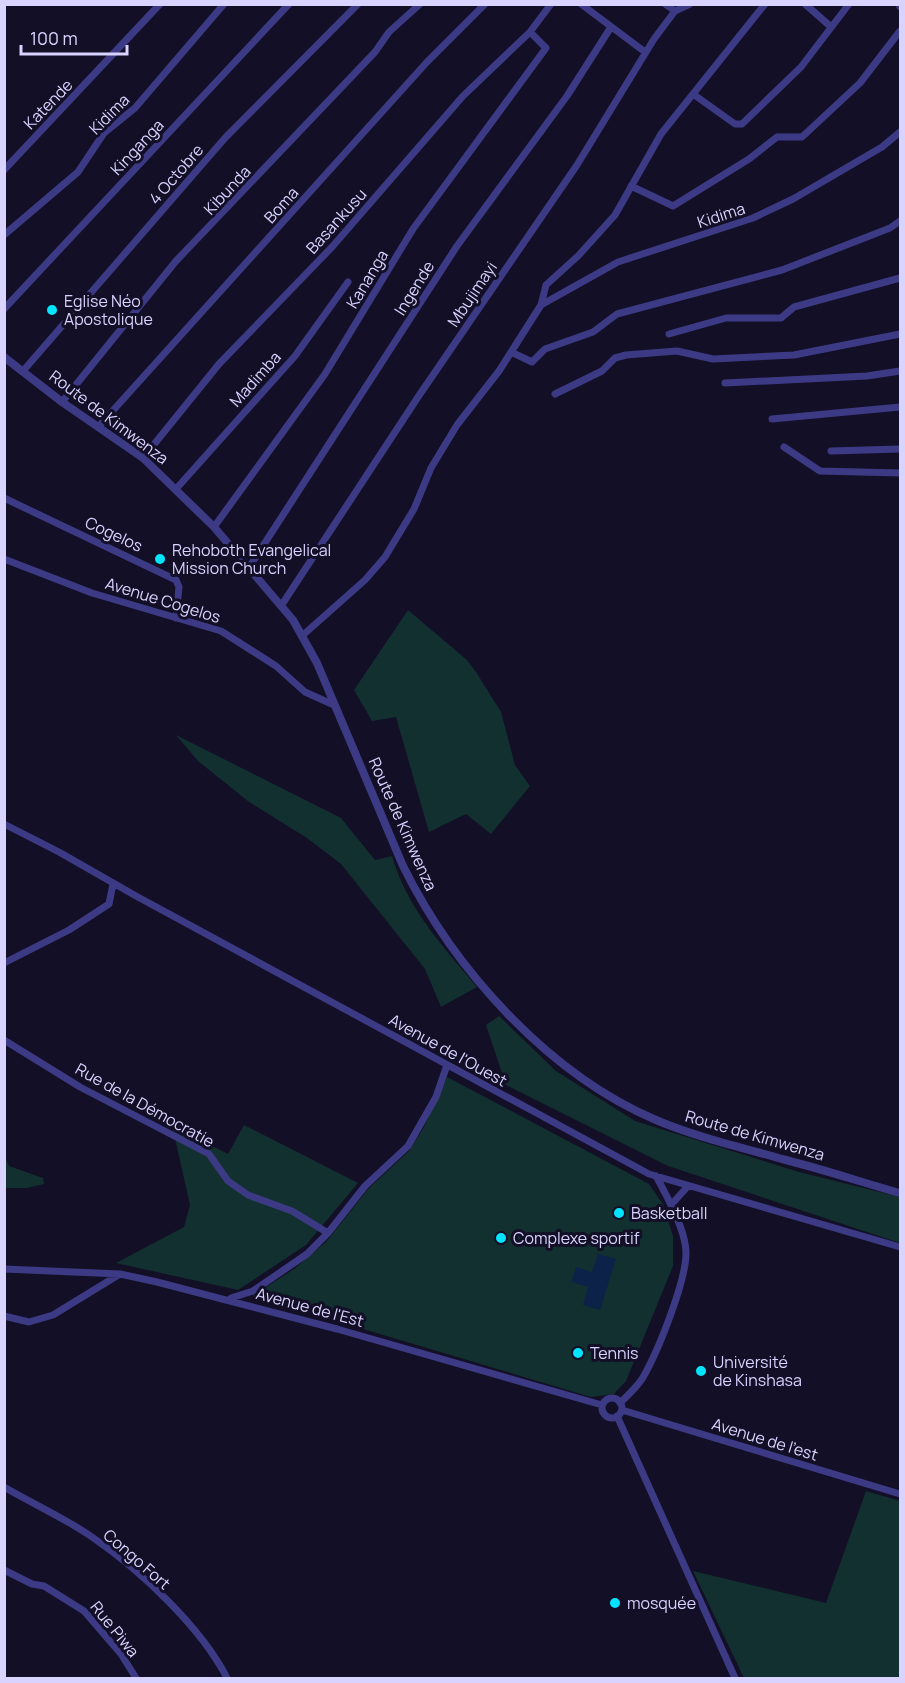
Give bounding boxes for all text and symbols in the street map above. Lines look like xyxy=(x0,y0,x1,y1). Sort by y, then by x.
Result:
scale bar xyxy=(21,18,128,56)
text: 100 m xyxy=(30,26,78,50)
street label: Katende xyxy=(19,74,77,134)
street label: Kidima xyxy=(84,89,134,139)
street label: Kinganga xyxy=(105,114,169,180)
street label: 4 Octobre xyxy=(144,139,208,209)
street label: Kibunda xyxy=(198,161,256,219)
street label: Boma xyxy=(259,182,303,228)
street label: Basankusu xyxy=(301,184,371,258)
street label: Kidima xyxy=(694,197,748,233)
street label: Kananga xyxy=(341,246,393,312)
street label: Ingende xyxy=(389,257,439,319)
street label: Mbujimayi xyxy=(442,257,502,331)
place label: Eglise Néo Apostolique xyxy=(64,290,153,330)
marker: Eglise Néo Apostolique xyxy=(45,303,59,317)
street label: Madimba xyxy=(224,347,286,411)
street label: Route de Kimwenza xyxy=(45,365,173,469)
street label: Cogelos xyxy=(82,511,146,557)
place label: Rehoboth Evangelical Mission Church xyxy=(172,539,331,579)
marker: Rehoboth Evangelical Mission Church xyxy=(153,552,167,566)
street label: Avenue Cogelos xyxy=(103,572,223,628)
street label: Route de Kimwenza xyxy=(364,754,442,894)
street label: Avenue de l'Ouest xyxy=(385,1008,511,1092)
street label: Rue de la Démocratie xyxy=(72,1058,218,1152)
street label: Route de Kimwenza xyxy=(683,1105,827,1165)
place label: Basketball xyxy=(631,1202,707,1224)
marker: Basketball xyxy=(612,1206,626,1220)
place label: Complexe sportif xyxy=(513,1227,640,1249)
marker: Complexe sportif xyxy=(494,1231,508,1245)
street label: Avenue de l'Est xyxy=(254,1282,366,1332)
place label: Tennis xyxy=(590,1342,639,1364)
marker: Tennis xyxy=(571,1346,585,1360)
place label: Université de Kinshasa xyxy=(713,1351,802,1391)
marker: Université de Kinshasa xyxy=(694,1364,708,1378)
street label: Avenue de l'est xyxy=(709,1412,821,1466)
street label: Congo Fort xyxy=(99,1524,175,1594)
place label: mosquée xyxy=(627,1592,696,1614)
street label: Rue Piwa xyxy=(86,1596,144,1662)
marker: mosquée xyxy=(608,1596,622,1610)

